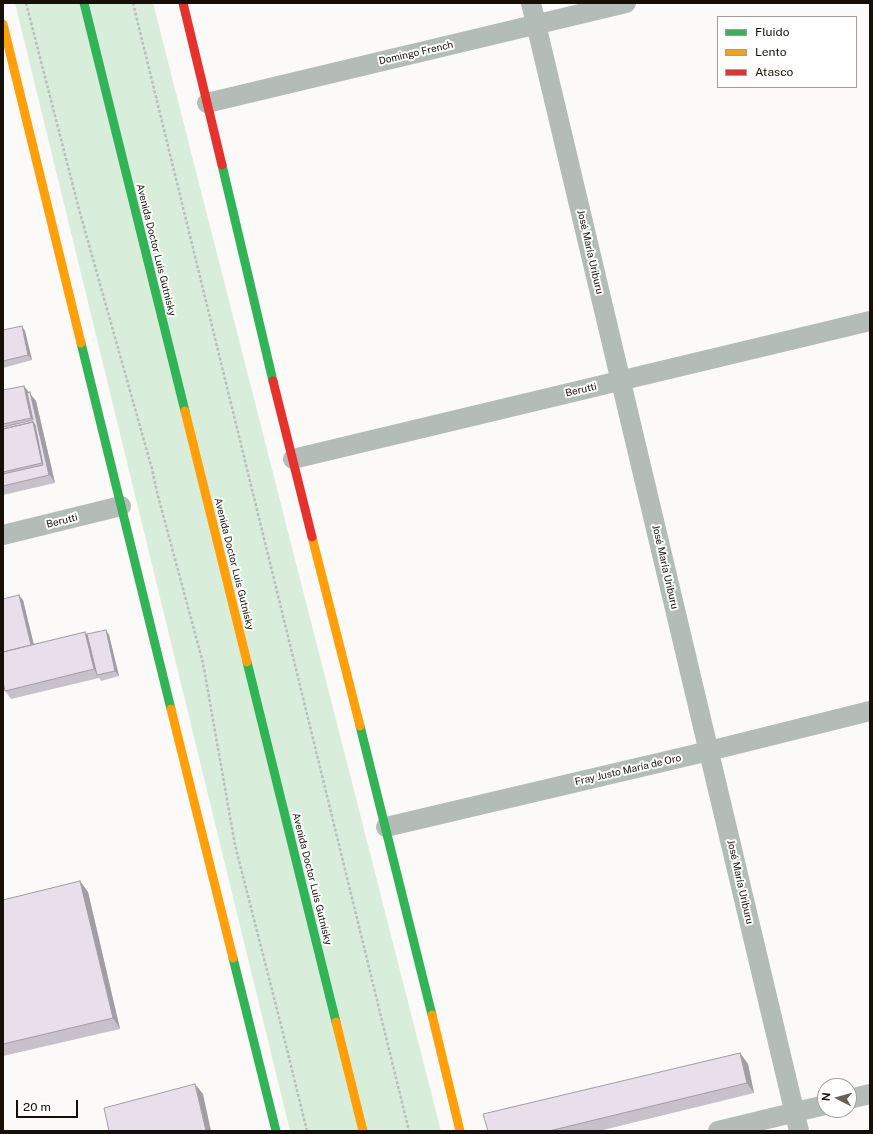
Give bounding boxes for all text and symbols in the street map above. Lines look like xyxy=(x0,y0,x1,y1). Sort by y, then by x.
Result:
legend xyxy=(717,16,857,88)
text: Fluido xyxy=(755,25,790,39)
street label: Domingo French xyxy=(378,39,454,67)
text: Lento xyxy=(755,45,786,59)
text: Atasco xyxy=(755,65,793,79)
street label: Avenida Doctor Luis Gutnisky xyxy=(134,183,178,317)
street label: José María Uriburu xyxy=(574,209,606,295)
street label: Berutti xyxy=(564,381,598,399)
street label: Avenida Doctor Luis Gutnisky xyxy=(212,497,256,631)
street label: Berutti xyxy=(45,511,79,531)
street label: José María Uriburu xyxy=(649,524,681,610)
street label: Fray Justo María de Oro xyxy=(574,752,682,788)
street label: Avenida Doctor Luis Gutnisky xyxy=(290,812,334,946)
street label: José María Uriburu xyxy=(724,839,756,925)
north arrow xyxy=(817,1078,857,1118)
scale bar xyxy=(18,1092,80,1118)
text: N xyxy=(820,1092,832,1102)
text: 20 m xyxy=(23,1100,51,1114)

